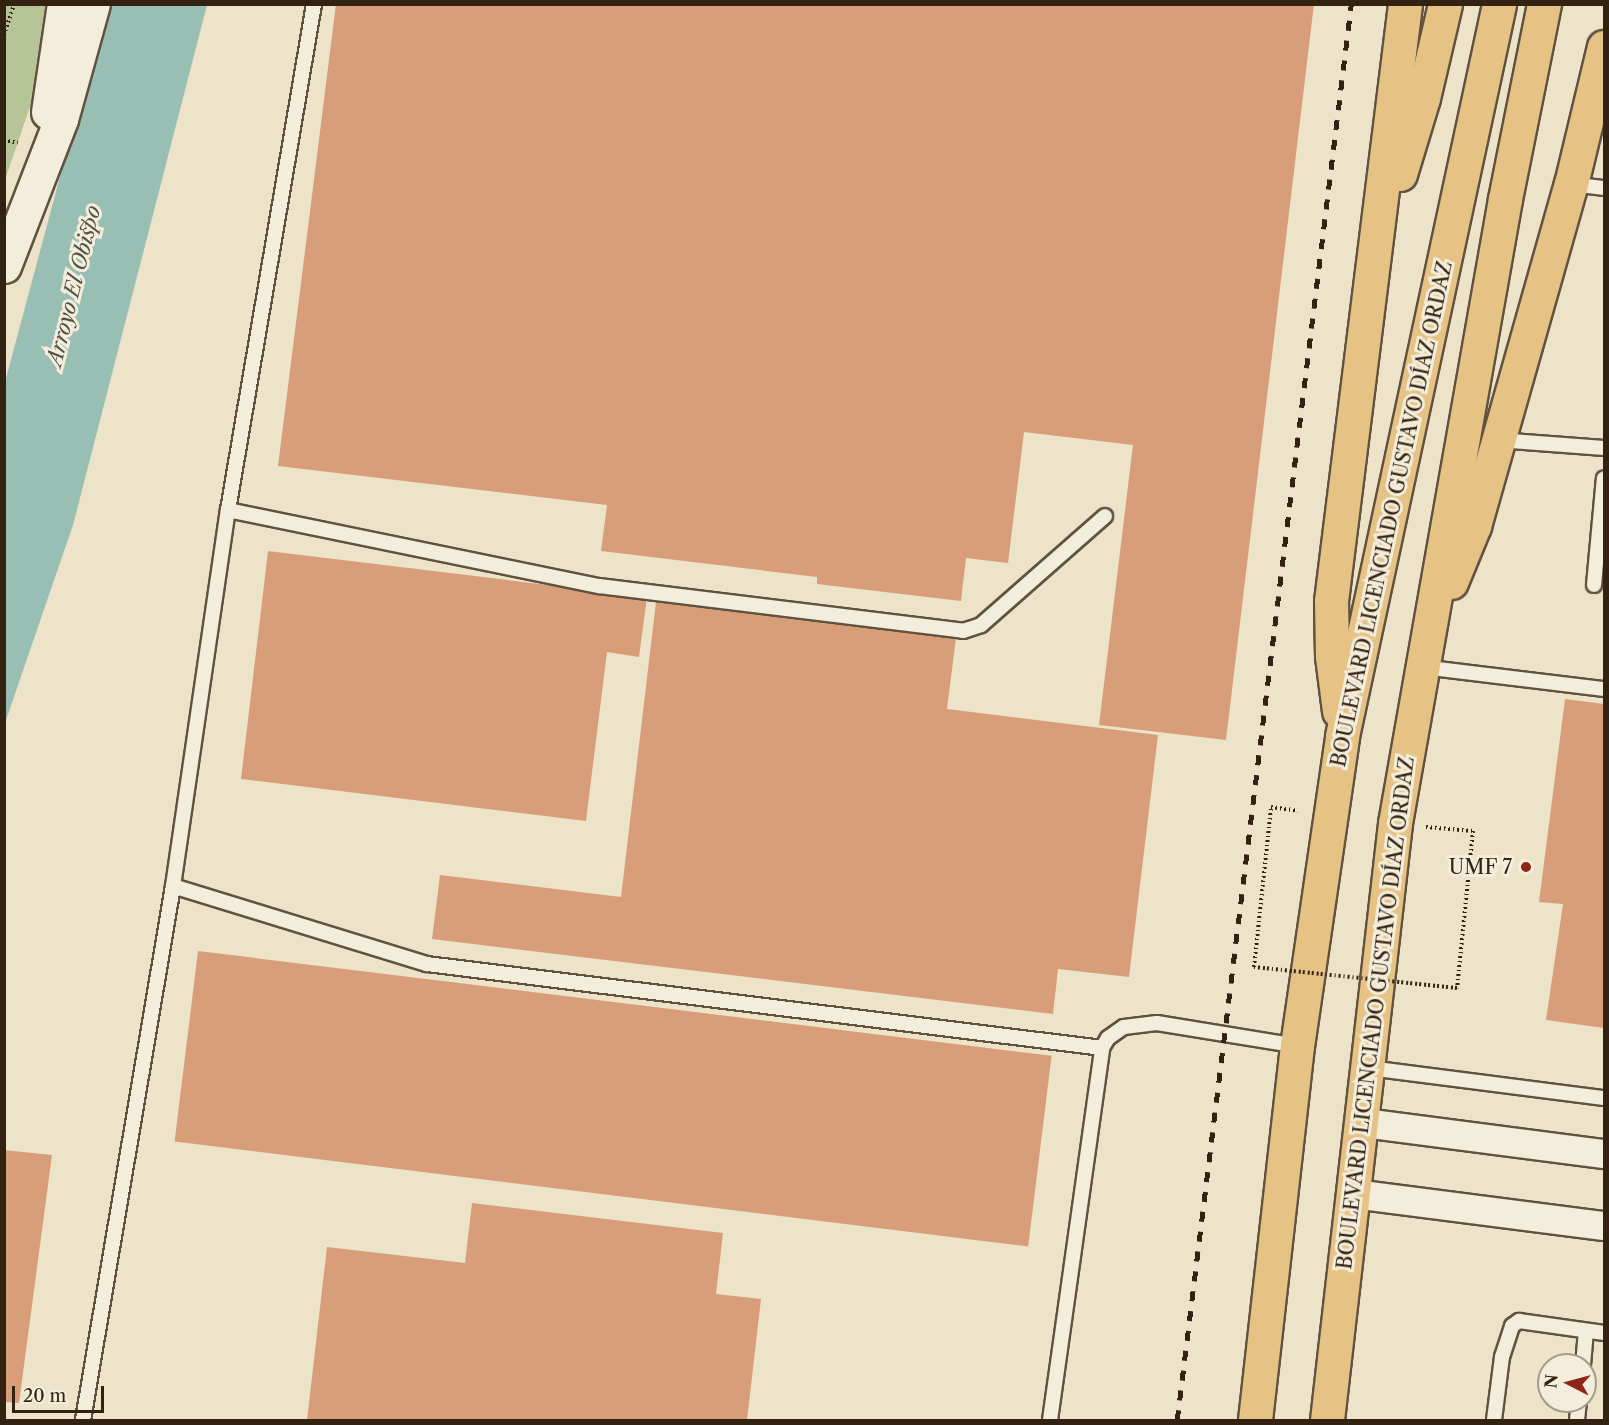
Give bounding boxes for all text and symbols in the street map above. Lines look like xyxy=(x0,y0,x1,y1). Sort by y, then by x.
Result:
water label: Arroyo El Obispo xyxy=(42,203,106,369)
street label: BOULEVARD LICENCIADO GUSTAVO DÍAZ ORDAZ xyxy=(1327,259,1457,769)
street label: BOULEVARD LICENCIADO GUSTAVO DÍAZ ORDAZ xyxy=(1333,755,1419,1271)
place label: UMF 7 xyxy=(1448,855,1512,879)
marker: UMF 7 xyxy=(1517,858,1535,876)
north arrow xyxy=(1537,1353,1597,1413)
text: N xyxy=(1540,1373,1562,1389)
scale bar xyxy=(15,1374,106,1412)
text: 20 m xyxy=(23,1385,66,1407)

